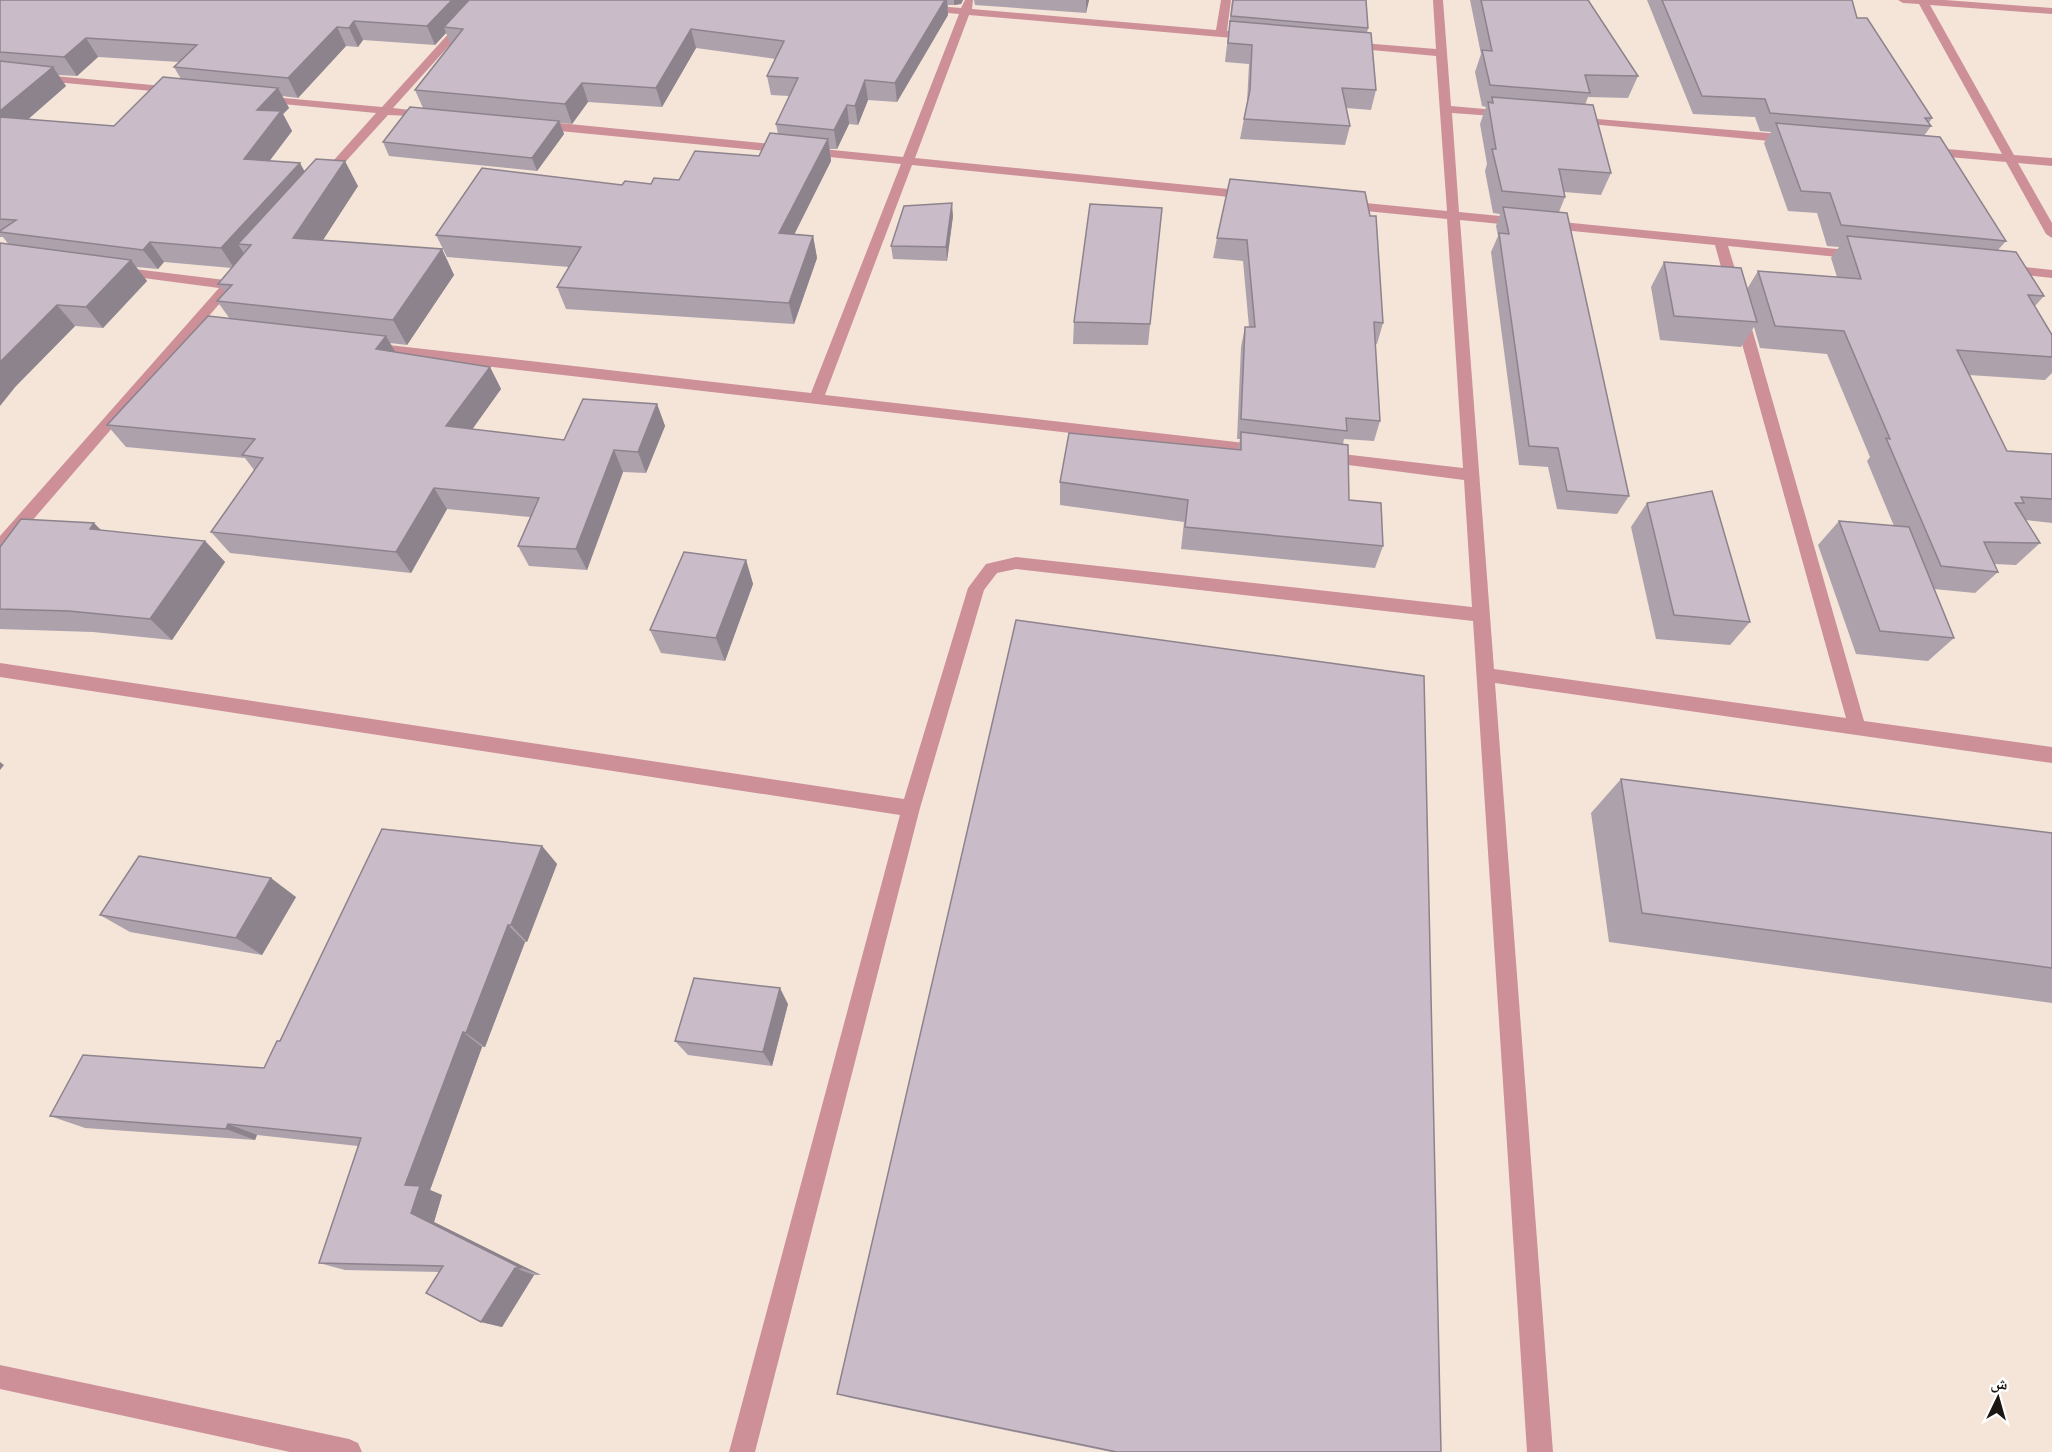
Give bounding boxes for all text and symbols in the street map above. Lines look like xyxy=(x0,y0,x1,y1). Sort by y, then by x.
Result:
north arrow xyxy=(1968,1368,2028,1428)
text: ش xyxy=(1990,1374,2008,1396)

